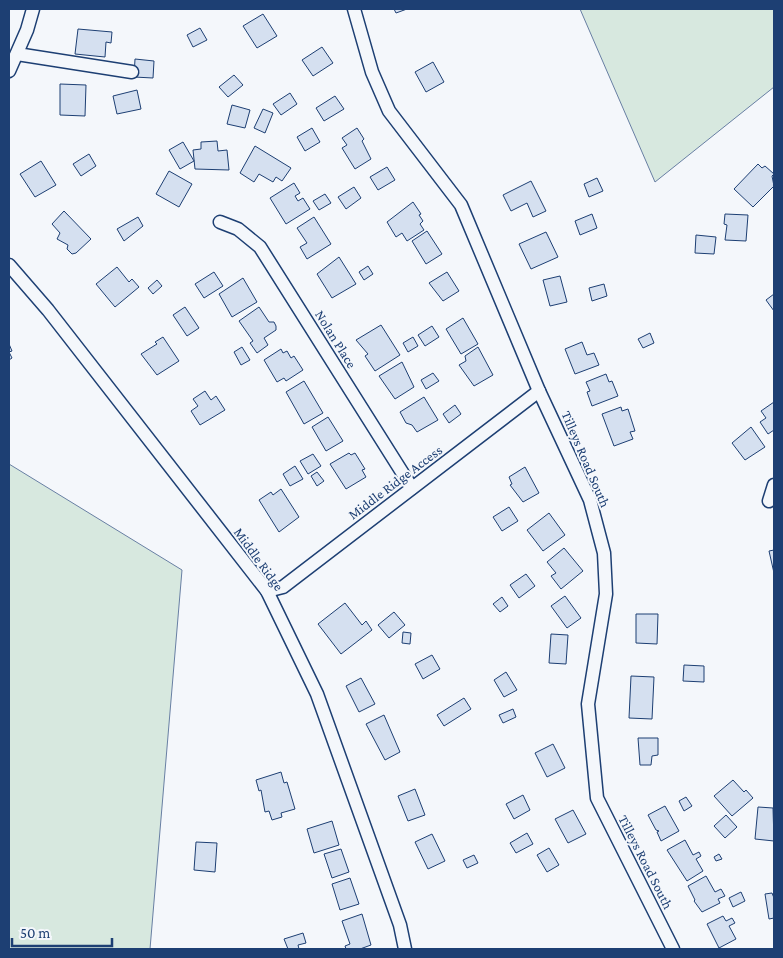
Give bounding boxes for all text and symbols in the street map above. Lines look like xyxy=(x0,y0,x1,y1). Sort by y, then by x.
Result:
street label: Nolan Place xyxy=(312,307,360,371)
street label: Tilleys Road South xyxy=(558,408,614,510)
street label: Middle Ridge Access xyxy=(345,442,445,522)
street label: Middle Ridge xyxy=(231,524,287,594)
street label: Tilleys Road South xyxy=(615,812,677,912)
scale bar xyxy=(12,916,112,948)
text: 50 m xyxy=(20,925,50,941)

